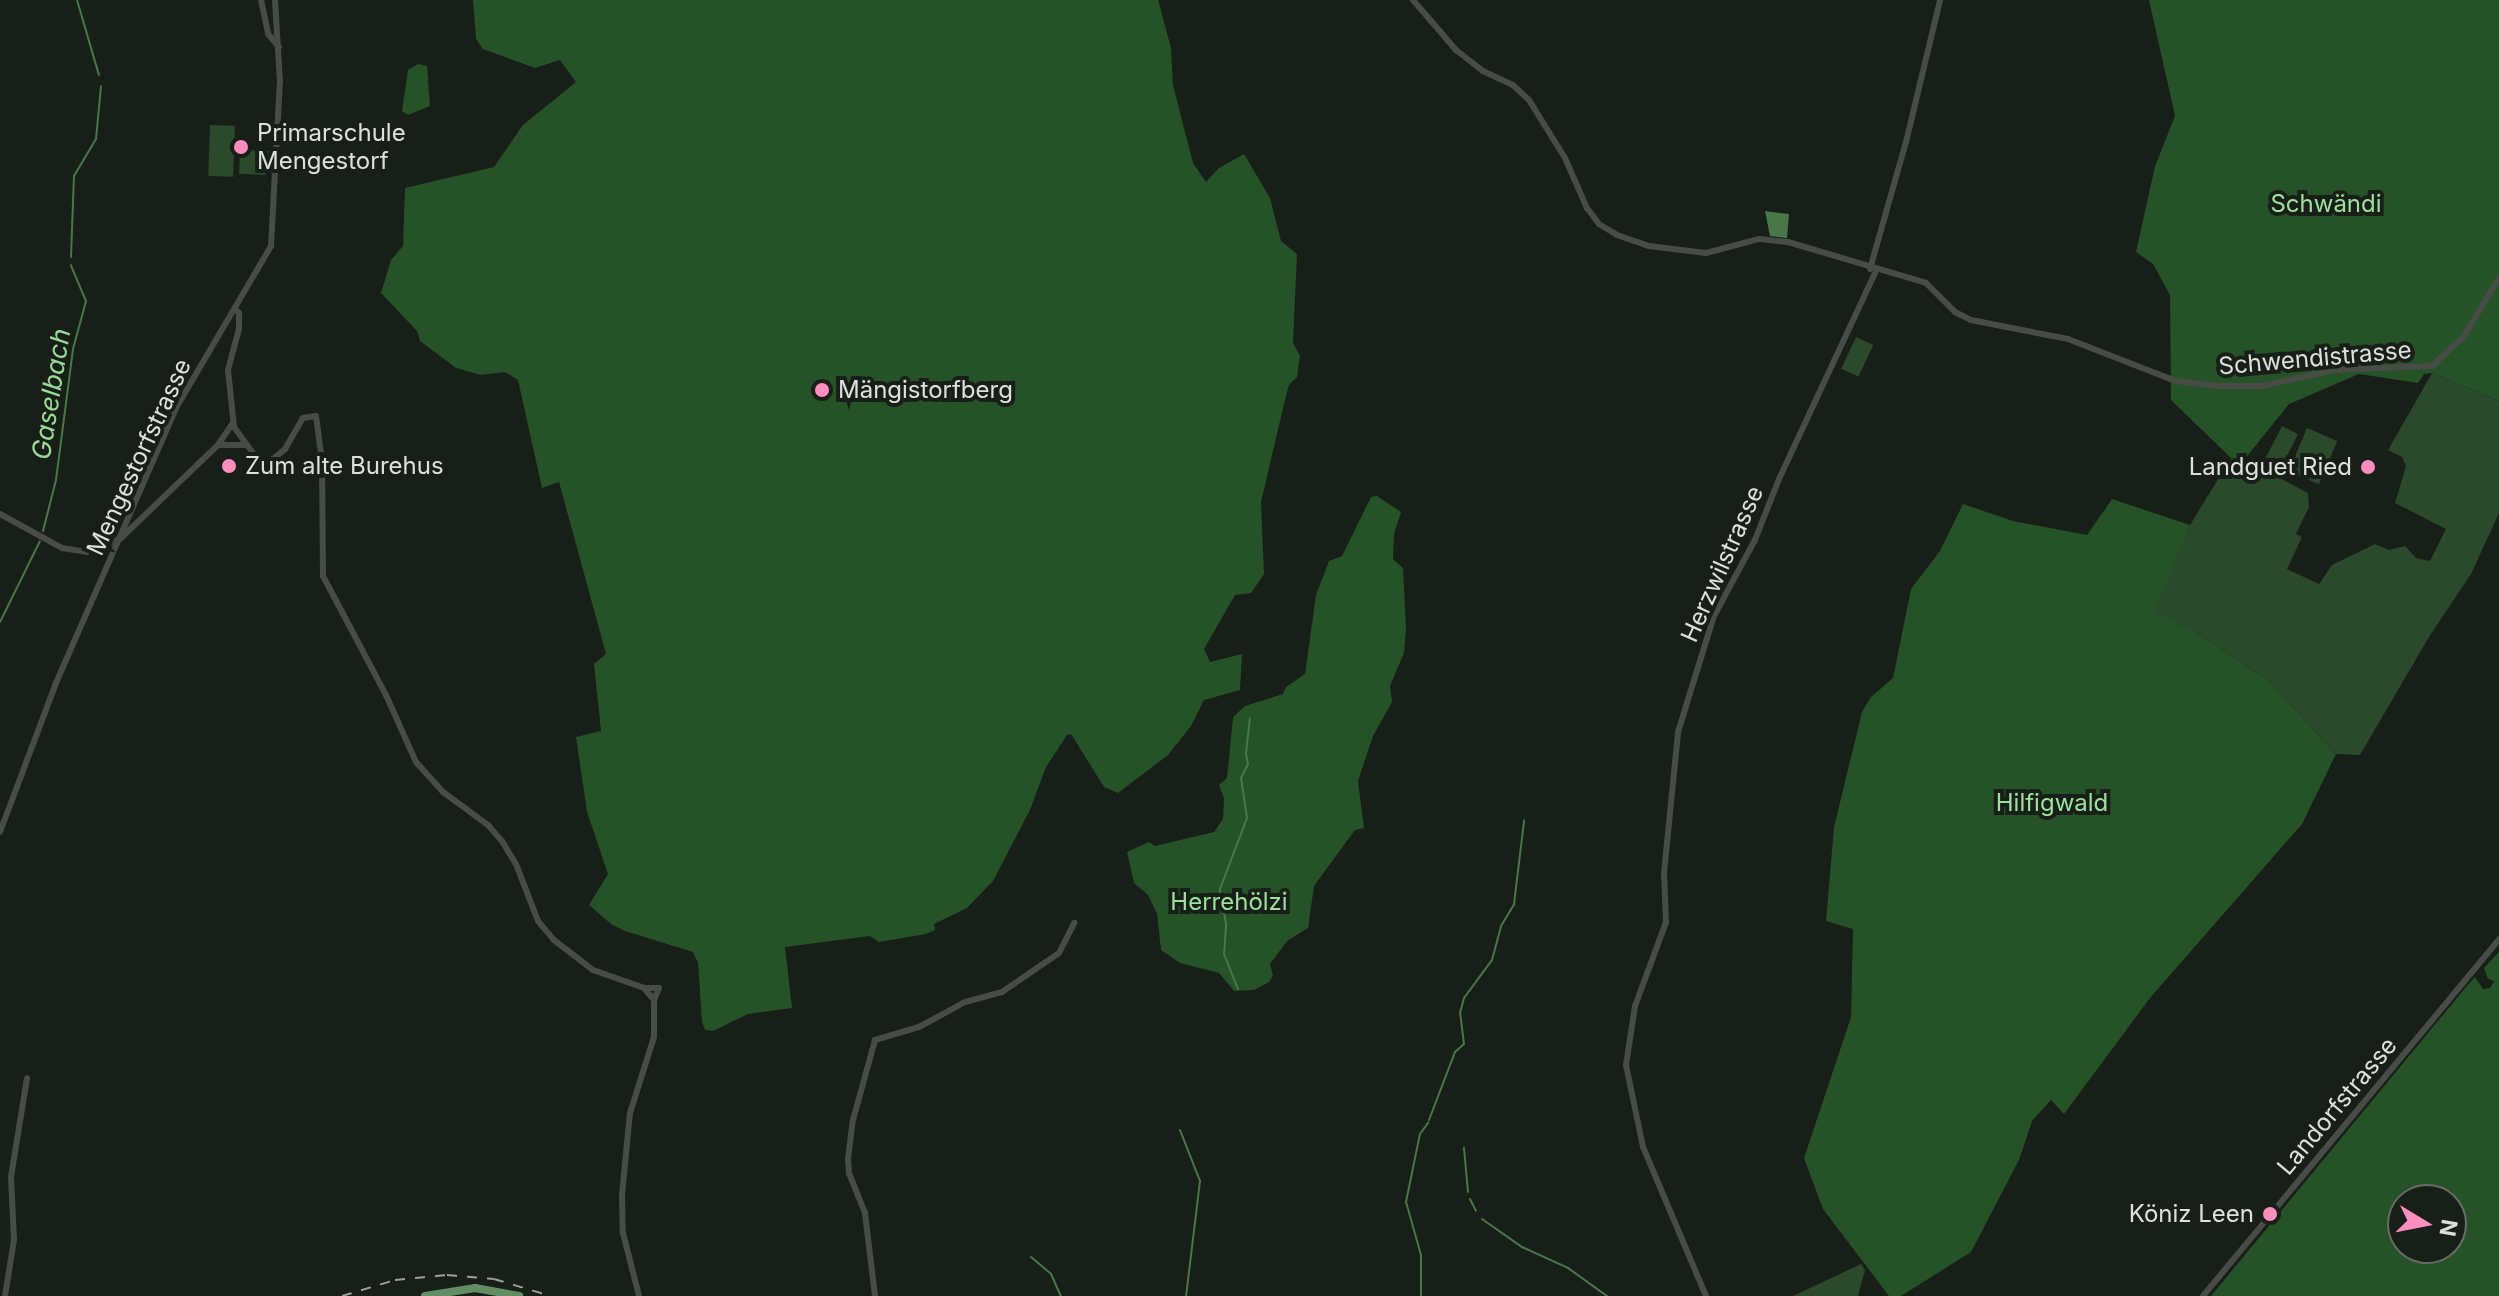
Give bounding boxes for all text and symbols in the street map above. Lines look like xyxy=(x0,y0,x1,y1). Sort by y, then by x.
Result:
place label: Primarschule Mengestorf xyxy=(257,119,406,175)
marker: Primarschule Mengestorf xyxy=(232,138,250,156)
park label: Schwändi xyxy=(2270,190,2382,218)
water label: Gaselbach xyxy=(25,326,77,462)
street label: Schwendistrasse xyxy=(2217,335,2413,381)
street label: Mengestorfstrasse xyxy=(81,354,197,560)
place label: Mängistorfberg xyxy=(838,376,1013,404)
marker: Mängistorfberg xyxy=(813,381,831,399)
place label: Zum alte Burehus xyxy=(245,452,444,480)
place label: Landguet Ried xyxy=(2189,453,2352,481)
marker: Zum alte Burehus xyxy=(220,457,238,475)
marker: Landguet Ried xyxy=(2359,458,2377,476)
street label: Herzwilstrasse xyxy=(1675,482,1769,646)
park label: Hilfigwald xyxy=(1996,789,2108,817)
park label: Herrehölzi xyxy=(1170,888,1288,916)
street label: Landorfstrasse xyxy=(2271,1031,2403,1181)
north arrow xyxy=(2387,1184,2467,1264)
place label: Köniz Leen xyxy=(2129,1200,2254,1228)
marker: Köniz Leen xyxy=(2261,1205,2279,1223)
text: N xyxy=(2434,1217,2463,1238)

